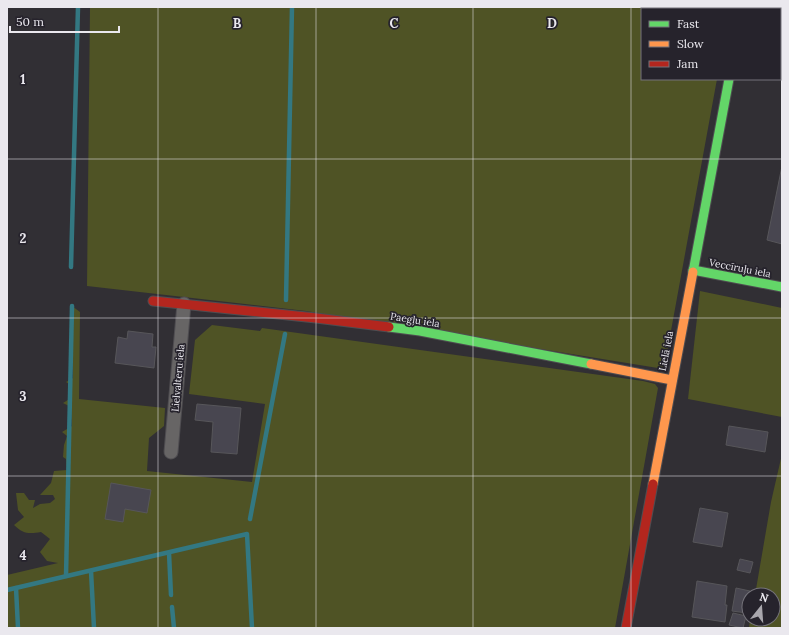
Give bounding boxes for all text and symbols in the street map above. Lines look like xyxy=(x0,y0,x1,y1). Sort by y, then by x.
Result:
scale bar xyxy=(10,8,119,34)
legend xyxy=(641,8,781,80)
text: 50 m xyxy=(16,14,44,29)
text: B xyxy=(233,15,242,32)
text: C xyxy=(390,15,399,32)
text: D xyxy=(547,15,557,32)
text: Fast xyxy=(677,16,700,31)
text: Slow xyxy=(677,36,704,51)
text: Jam xyxy=(676,56,698,71)
text: 1 xyxy=(20,71,26,88)
text: 2 xyxy=(20,230,27,247)
street label: Veccīruļu iela xyxy=(707,255,772,280)
street label: Paegļu iela xyxy=(389,310,441,330)
street label: Lielā iela xyxy=(656,330,676,372)
street label: Lielvalteru iela xyxy=(169,344,187,412)
text: 3 xyxy=(19,388,27,405)
text: 4 xyxy=(19,547,27,564)
north arrow xyxy=(741,587,781,627)
text: N xyxy=(758,589,771,606)

